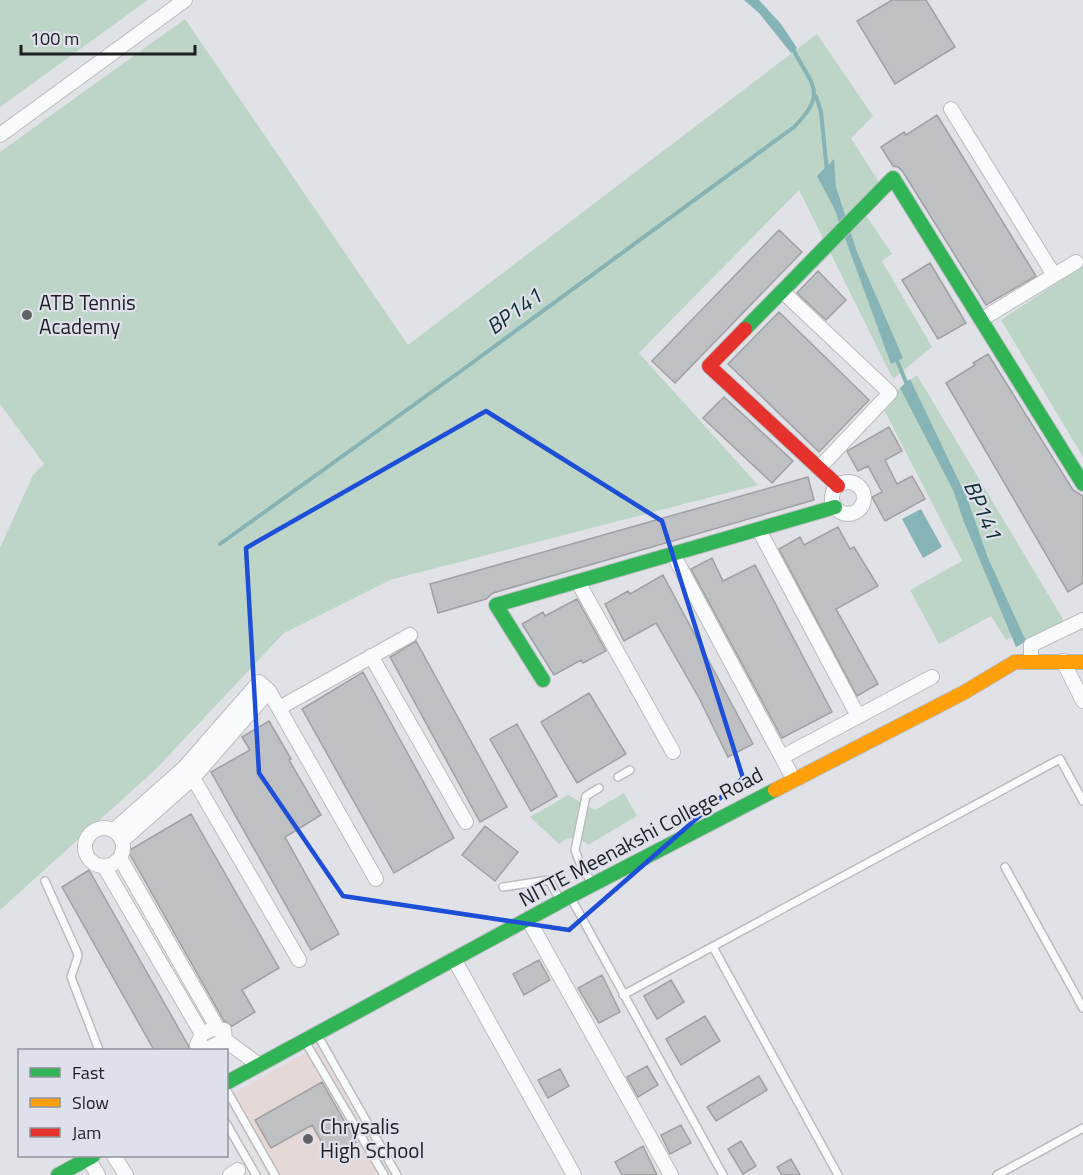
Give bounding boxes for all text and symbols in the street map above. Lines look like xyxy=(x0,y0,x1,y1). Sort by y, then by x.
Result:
scale bar xyxy=(21,18,195,56)
text: 100 m xyxy=(30,25,79,52)
water label: BP141 xyxy=(479,279,549,343)
place label: ATB Tennis Academy xyxy=(39,286,136,342)
marker: ATB Tennis Academy xyxy=(20,308,34,322)
water label: BP141 xyxy=(955,475,1011,545)
street label: NITTE Meenakshi College Road xyxy=(513,758,768,914)
legend xyxy=(18,1049,228,1157)
text: Fast xyxy=(72,1059,105,1086)
text: Slow xyxy=(72,1089,109,1116)
place label: Chrysalis High School xyxy=(320,1110,424,1166)
text: Jam xyxy=(72,1119,101,1146)
marker: Chrysalis High School xyxy=(301,1132,315,1146)

